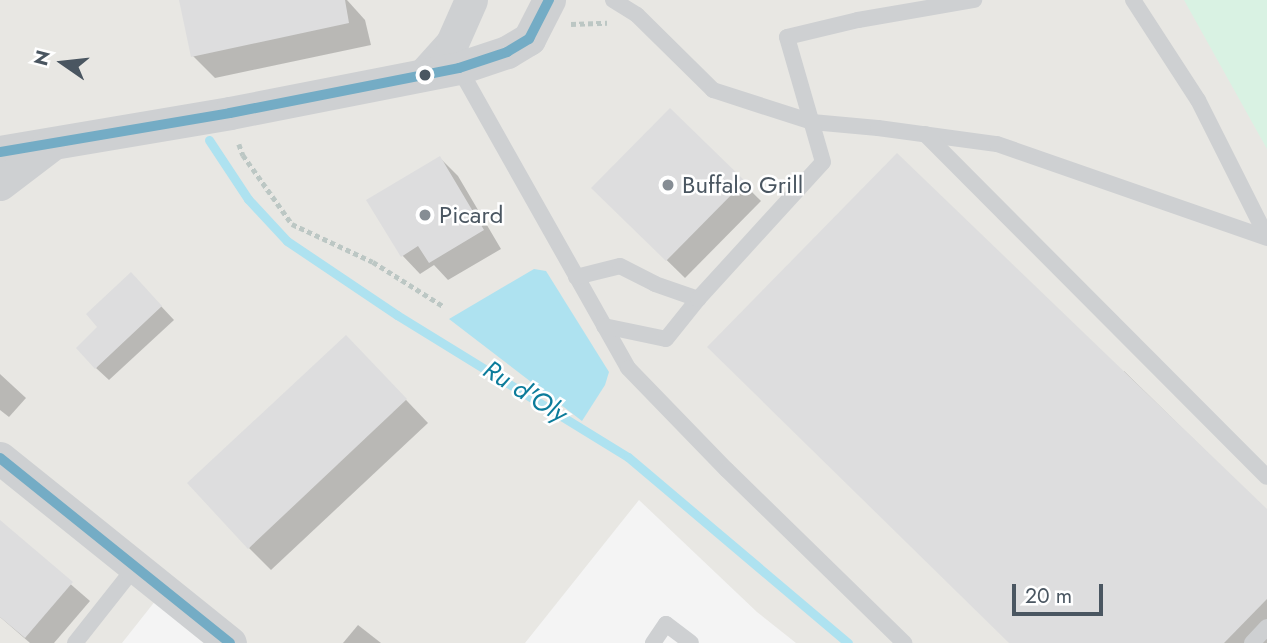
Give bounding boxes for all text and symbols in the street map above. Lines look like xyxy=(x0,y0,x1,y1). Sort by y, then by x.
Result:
north arrow xyxy=(28,28,98,98)
text: N xyxy=(27,47,57,68)
unlabelled marker xyxy=(418,68,432,82)
place label: Buffalo Grill xyxy=(682,171,803,199)
marker: Buffalo Grill xyxy=(660,177,676,193)
place label: Picard xyxy=(439,201,503,229)
marker: Picard xyxy=(417,207,433,223)
water label: Ru d'Oly xyxy=(477,354,573,430)
scale bar xyxy=(1015,570,1106,614)
text: 20 m xyxy=(1025,581,1072,611)

